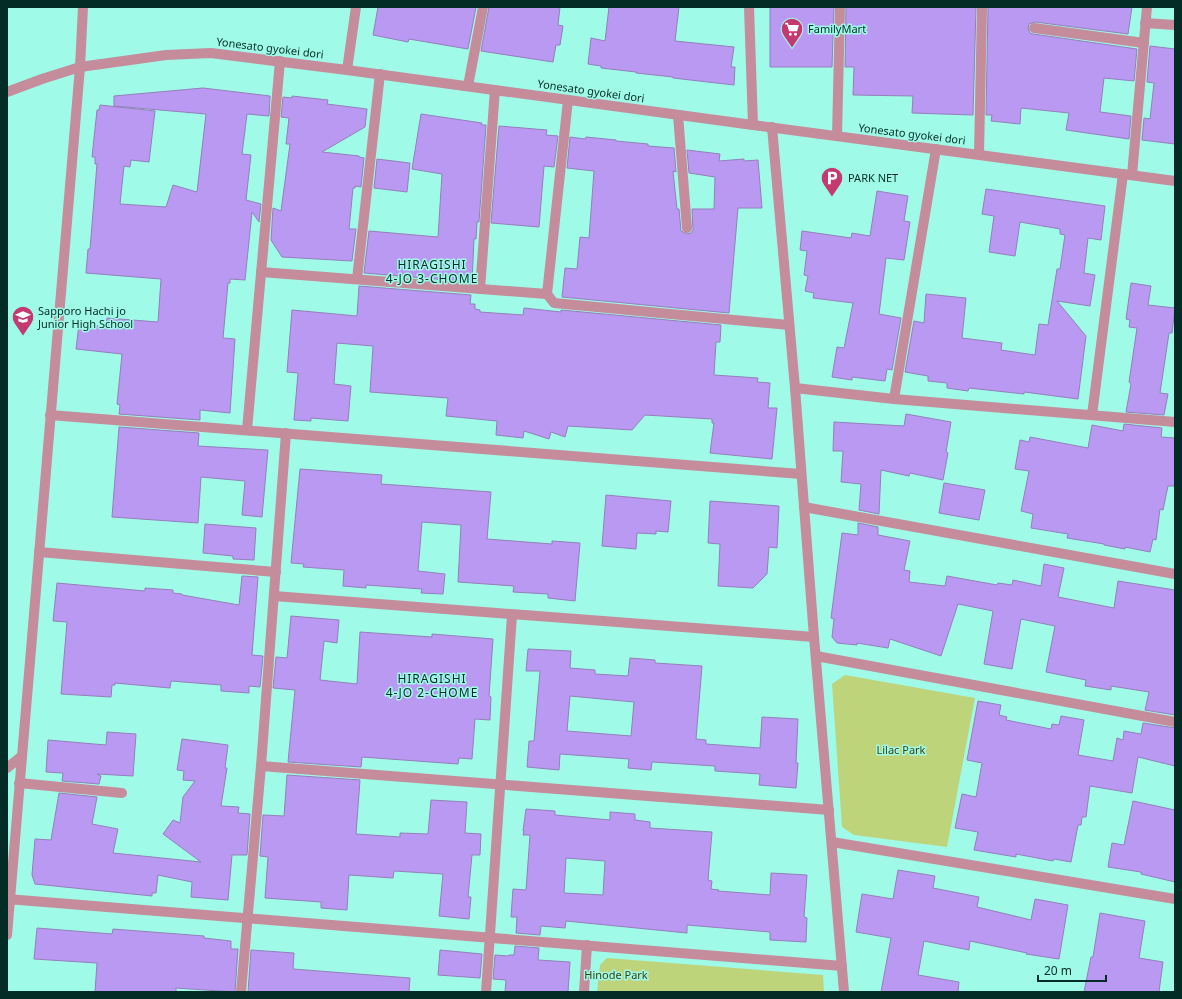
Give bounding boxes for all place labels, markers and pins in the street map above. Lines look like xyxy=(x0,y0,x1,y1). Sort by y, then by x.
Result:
supermarket icon: FamilyMart xyxy=(779,16,805,49)
place label: FamilyMart xyxy=(808,21,866,36)
parking icon: PARK NET xyxy=(819,165,845,198)
place label: PARK NET xyxy=(848,170,898,185)
place label: Sapporo Hachi jo Junior High School xyxy=(37,303,133,331)
school or university icon: Sapporo Hachi jo Junior High School xyxy=(10,304,36,337)

